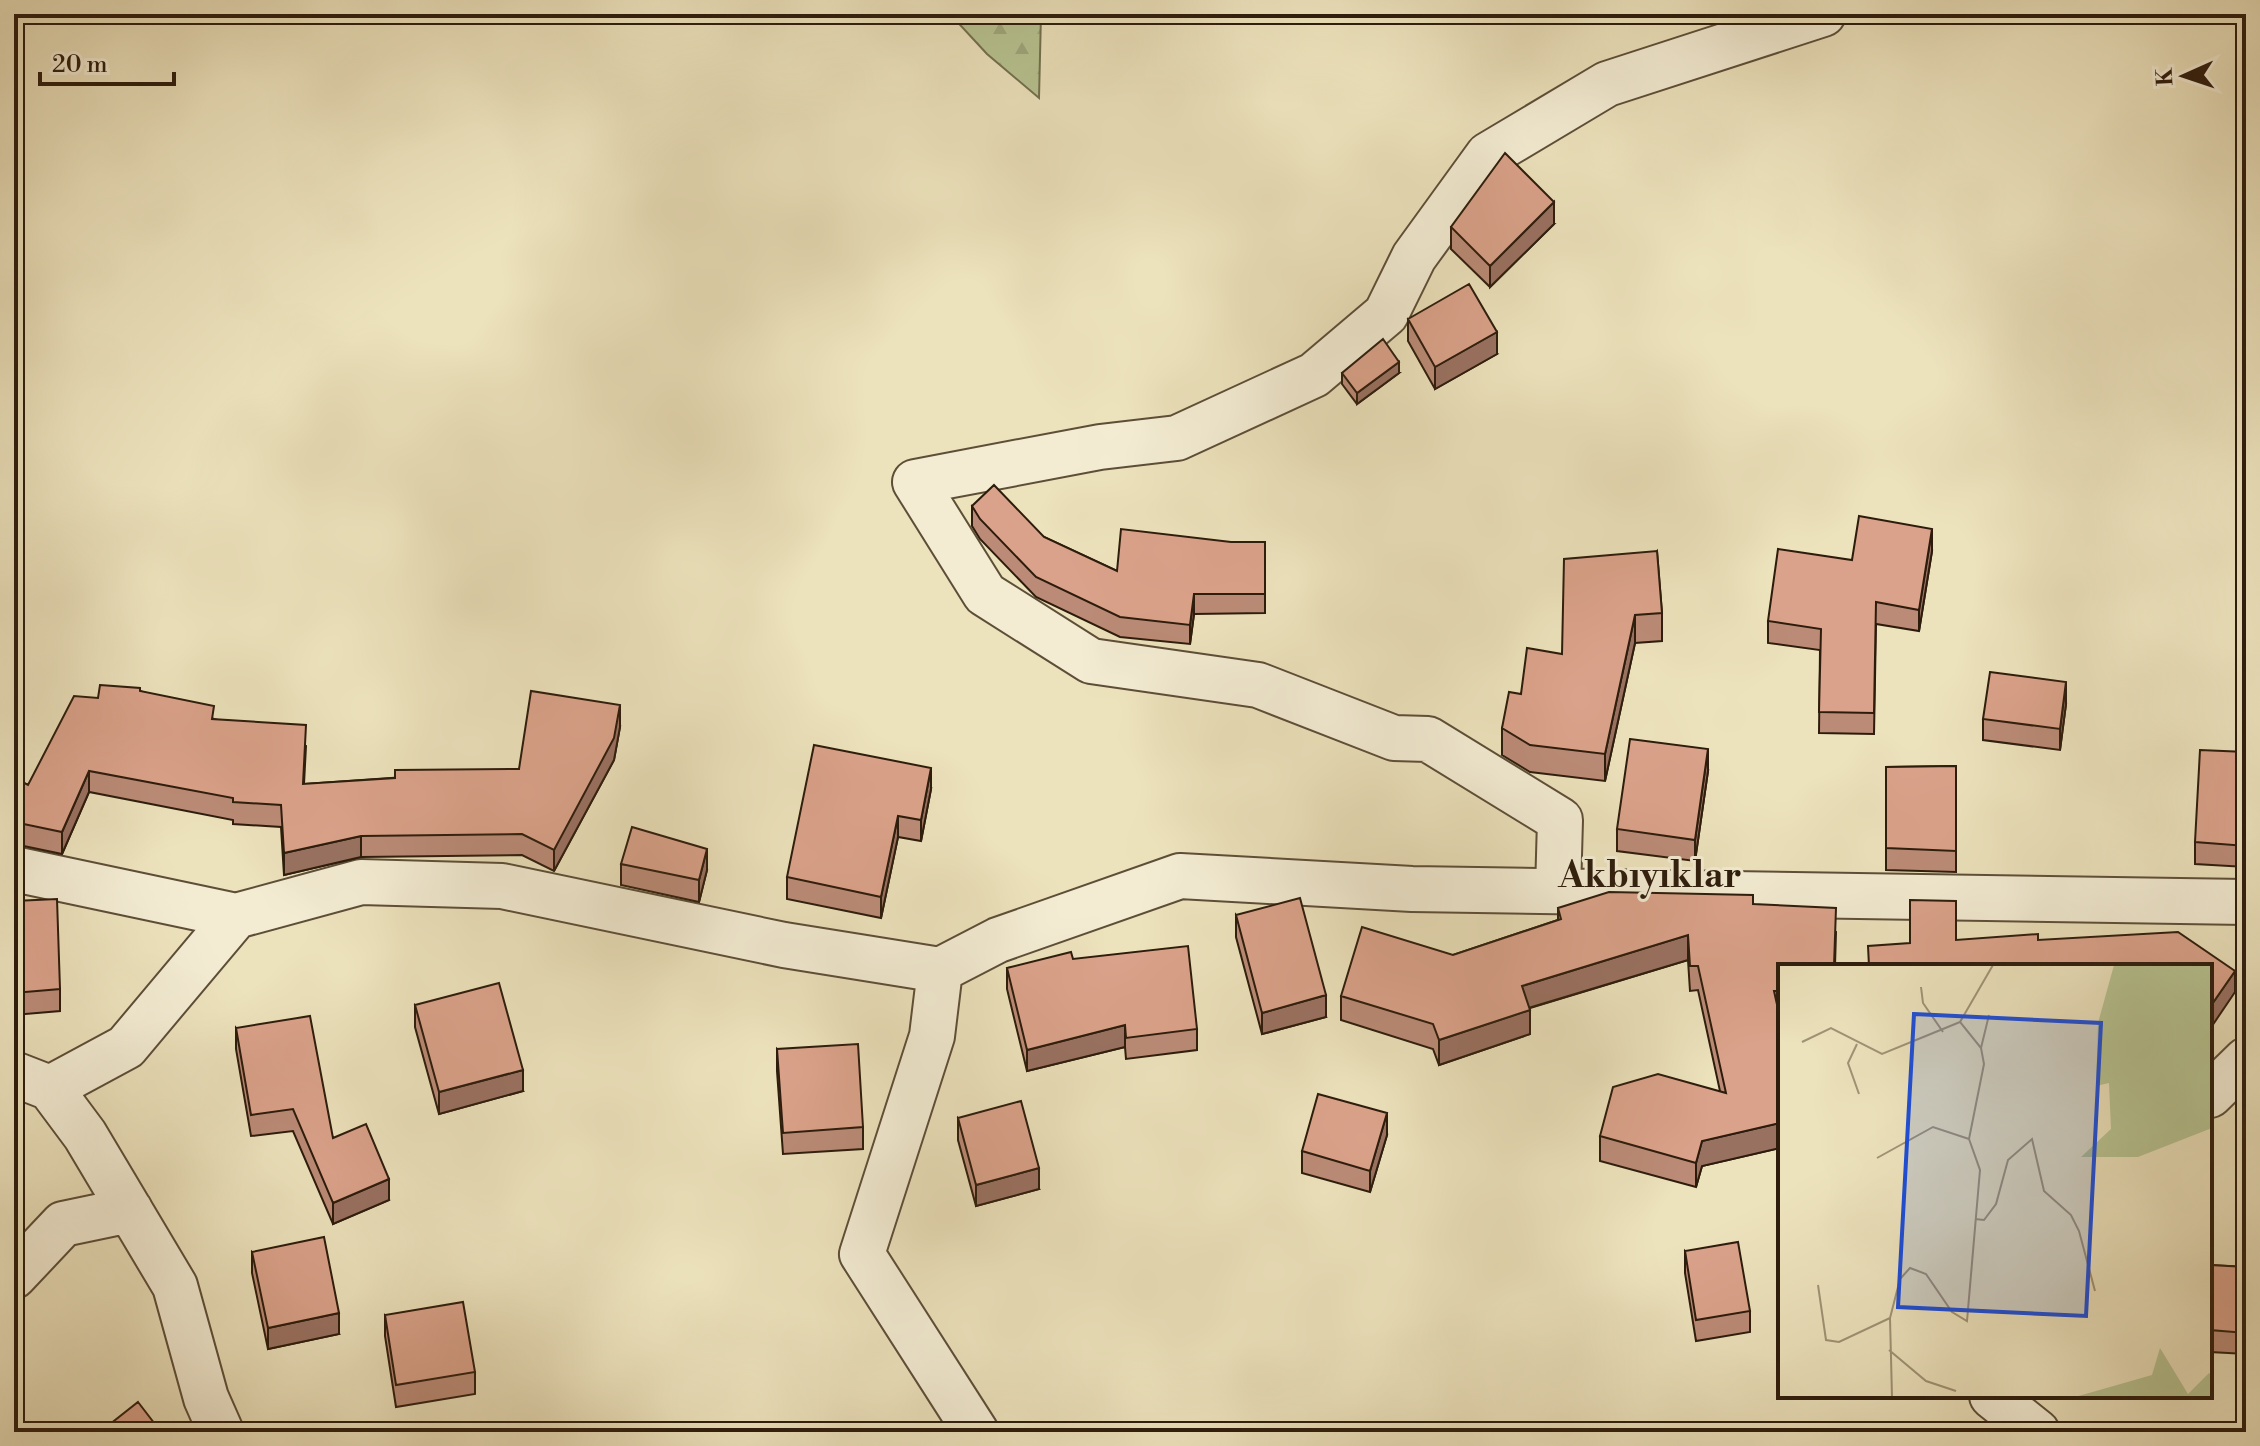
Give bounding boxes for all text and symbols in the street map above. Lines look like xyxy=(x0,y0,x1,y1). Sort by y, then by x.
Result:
scale bar xyxy=(40,36,174,86)
north arrow xyxy=(2144,36,2224,116)
text: 20 m xyxy=(52,50,108,80)
text: K xyxy=(2152,66,2179,87)
district label: Akbıyıklar xyxy=(1557,854,1742,899)
inset map xyxy=(1778,964,2212,1398)

